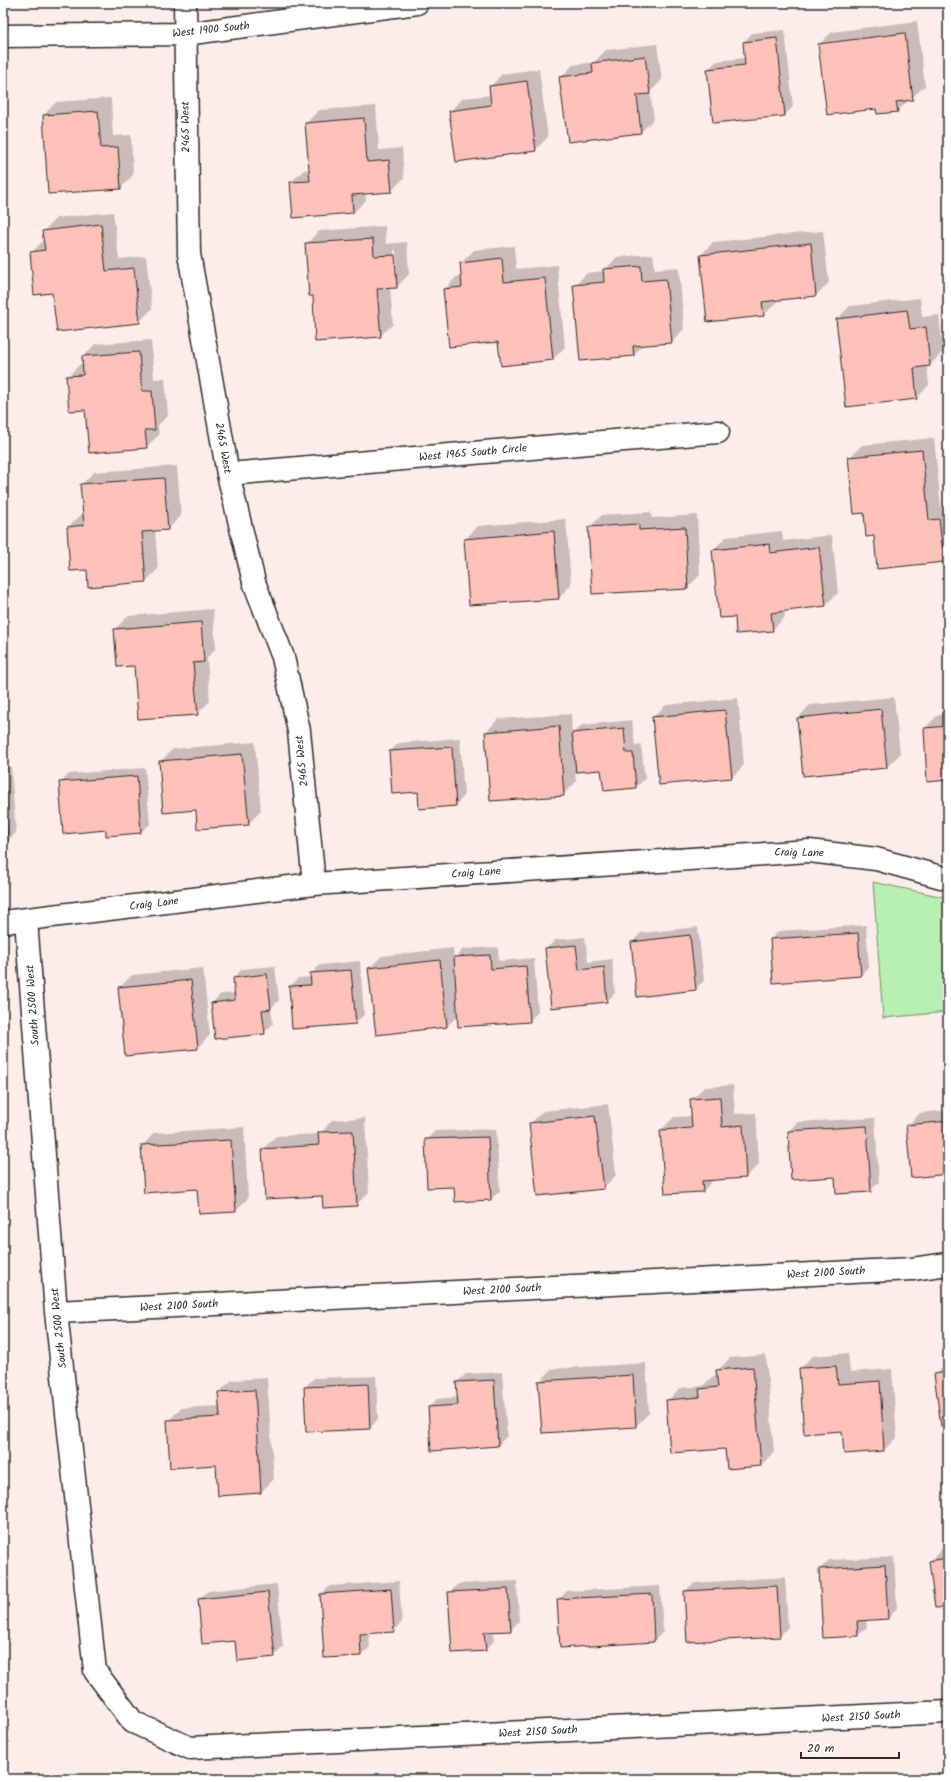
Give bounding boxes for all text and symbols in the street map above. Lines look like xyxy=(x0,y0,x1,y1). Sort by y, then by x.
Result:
street label: West 1900 South xyxy=(172,17,251,43)
street label: 2465 West xyxy=(177,100,195,153)
street label: 2465 West xyxy=(210,421,236,476)
street label: West 1965 South Circle xyxy=(418,439,528,467)
street label: 2465 West xyxy=(290,734,314,787)
street label: Craig Lane xyxy=(774,844,824,862)
street label: Craig Lane xyxy=(451,862,501,884)
street label: Craig Lane xyxy=(128,892,180,916)
street label: South 2500 West xyxy=(21,963,45,1046)
street label: West 2100 South xyxy=(786,1262,866,1284)
street label: West 2100 South xyxy=(462,1279,542,1301)
street label: South 2500 West xyxy=(46,1286,72,1369)
street label: West 2100 South xyxy=(139,1295,219,1317)
street label: West 2150 South xyxy=(821,1706,901,1728)
street label: West 2150 South xyxy=(498,1721,578,1743)
scale bar xyxy=(801,1734,899,1760)
text: 20 m xyxy=(807,1739,835,1758)

